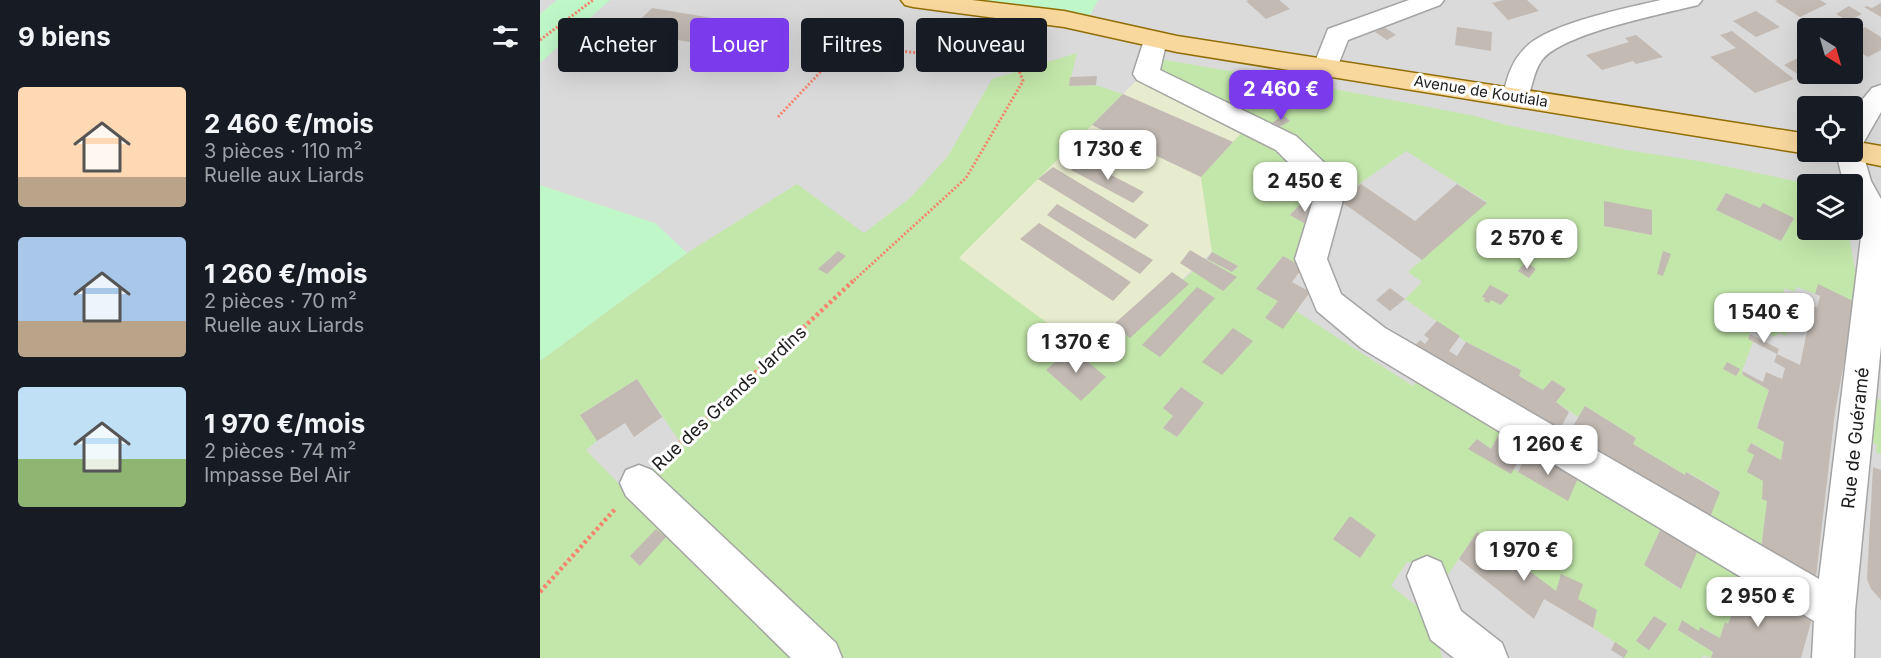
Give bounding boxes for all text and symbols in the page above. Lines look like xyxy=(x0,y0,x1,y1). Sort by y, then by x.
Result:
chip: Acheter xyxy=(558,18,678,72)
chip: Louer xyxy=(690,18,789,72)
chip: Filtres xyxy=(801,18,904,72)
chip: Nouveau xyxy=(916,18,1047,72)
north arrow xyxy=(1797,18,1863,84)
map controls xyxy=(1797,18,1863,240)
icon: filters xyxy=(489,20,522,53)
text: 9 biens xyxy=(18,21,111,52)
pin: 2 460 € xyxy=(1226,70,1336,121)
street label: Avenue de Koutiala xyxy=(1413,71,1549,111)
text: 2 460 € xyxy=(1243,77,1319,101)
button: locate xyxy=(1797,96,1863,162)
text: 2 460 €/mois xyxy=(204,108,374,139)
icon: home xyxy=(66,111,138,183)
pin: 1 730 € xyxy=(1053,130,1163,181)
text: 1 730 € xyxy=(1073,137,1143,161)
text: 3 pièces · 110 m² xyxy=(204,139,362,163)
pin: 2 450 € xyxy=(1250,162,1360,213)
text: Ruelle aux Liards xyxy=(204,163,364,187)
text: 2 450 € xyxy=(1267,169,1343,193)
button: layers xyxy=(1797,174,1863,240)
pin: 2 570 € xyxy=(1472,219,1582,270)
text: 2 570 € xyxy=(1490,226,1564,250)
text: 1 260 €/mois xyxy=(204,258,368,289)
icon: home xyxy=(66,261,138,333)
text: 2 pièces · 70 m² xyxy=(204,289,357,313)
pin: 1 540 € xyxy=(1709,293,1819,344)
text: 1 540 € xyxy=(1728,300,1800,324)
text: Ruelle aux Liards xyxy=(204,313,364,337)
street label: Rue des Grands Jardins xyxy=(648,321,810,475)
pin: 1 370 € xyxy=(1021,323,1131,374)
text: 1 370 € xyxy=(1041,330,1111,354)
street label: Rue de Guéramé xyxy=(1837,366,1873,510)
text: 1 970 €/mois xyxy=(204,408,365,439)
icon: home xyxy=(66,411,138,483)
pin: 1 260 € xyxy=(1493,425,1603,476)
text: 1 260 € xyxy=(1513,432,1583,456)
text: 2 pièces · 74 m² xyxy=(204,439,356,463)
text: Impasse Bel Air xyxy=(204,463,350,487)
pin: 1 970 € xyxy=(1469,531,1579,582)
text: 1 970 € xyxy=(1489,538,1559,562)
pin: 2 950 € xyxy=(1703,577,1813,628)
text: 2 950 € xyxy=(1720,584,1796,608)

